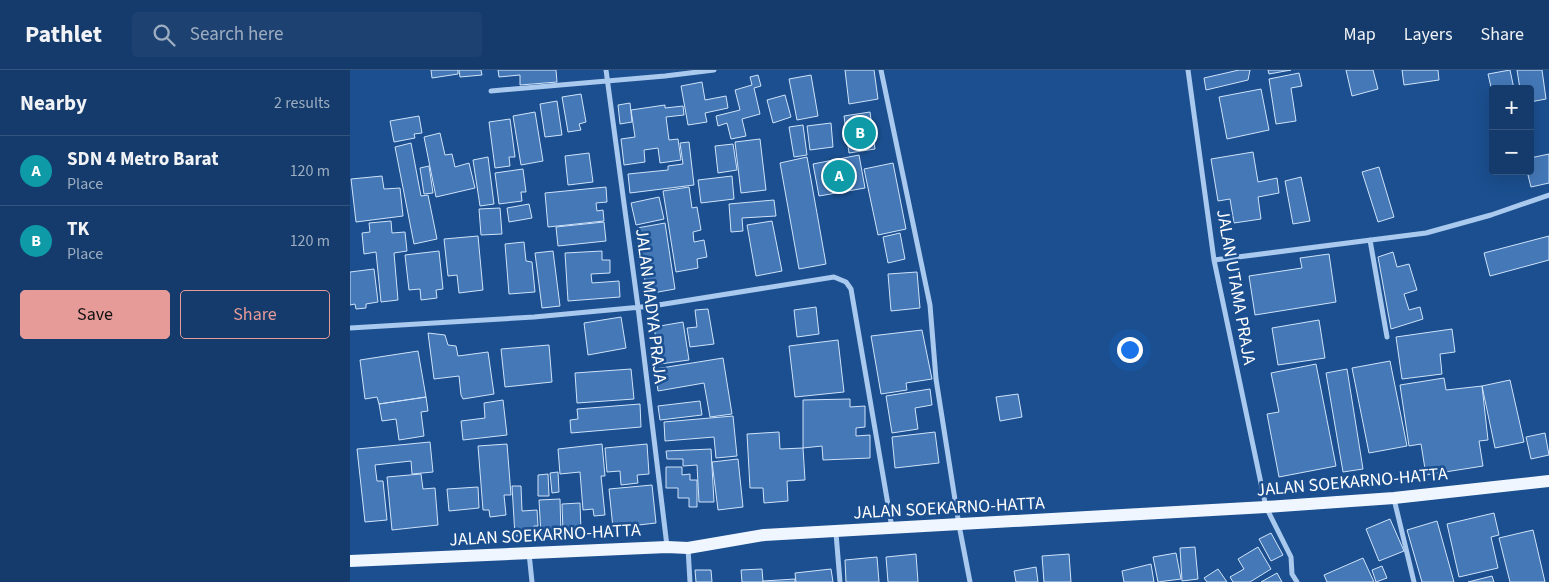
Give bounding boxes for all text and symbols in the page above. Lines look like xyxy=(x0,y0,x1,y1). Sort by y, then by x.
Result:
search box xyxy=(132,12,482,57)
text: Pathlet xyxy=(25,17,102,52)
icon: search xyxy=(150,21,178,49)
text: Search here xyxy=(190,21,284,48)
text: Map xyxy=(1344,22,1376,47)
text: Layers xyxy=(1404,22,1453,47)
text: Share xyxy=(1481,22,1524,47)
map controls xyxy=(1489,85,1534,175)
button: + xyxy=(1489,85,1534,130)
text: Nearby xyxy=(20,88,87,118)
text: 2 results xyxy=(274,92,330,114)
pin: B xyxy=(844,114,876,152)
button: − xyxy=(1489,130,1534,175)
text: SDN 4 Metro Barat xyxy=(67,146,219,173)
pin: A xyxy=(823,157,855,195)
text: A xyxy=(31,160,41,182)
text: 120 m xyxy=(290,160,330,182)
text: Place xyxy=(67,173,103,195)
street label: JALAN UTAMA PRAJA xyxy=(1210,207,1262,367)
text: TK xyxy=(67,216,89,243)
street label: JALAN MADYA PRAJA xyxy=(629,227,673,385)
text: B xyxy=(31,230,41,252)
text: 120 m xyxy=(290,230,330,252)
text: Place xyxy=(67,243,103,265)
button: Save xyxy=(20,290,170,339)
button: Share xyxy=(180,290,330,339)
your location xyxy=(1117,337,1143,363)
street label: JALAN SOEKARNO-HATTA xyxy=(1255,461,1449,503)
street label: JALAN SOEKARNO-HATTA xyxy=(853,490,1046,525)
street label: JALAN SOEKARNO-HATTA xyxy=(449,517,642,552)

